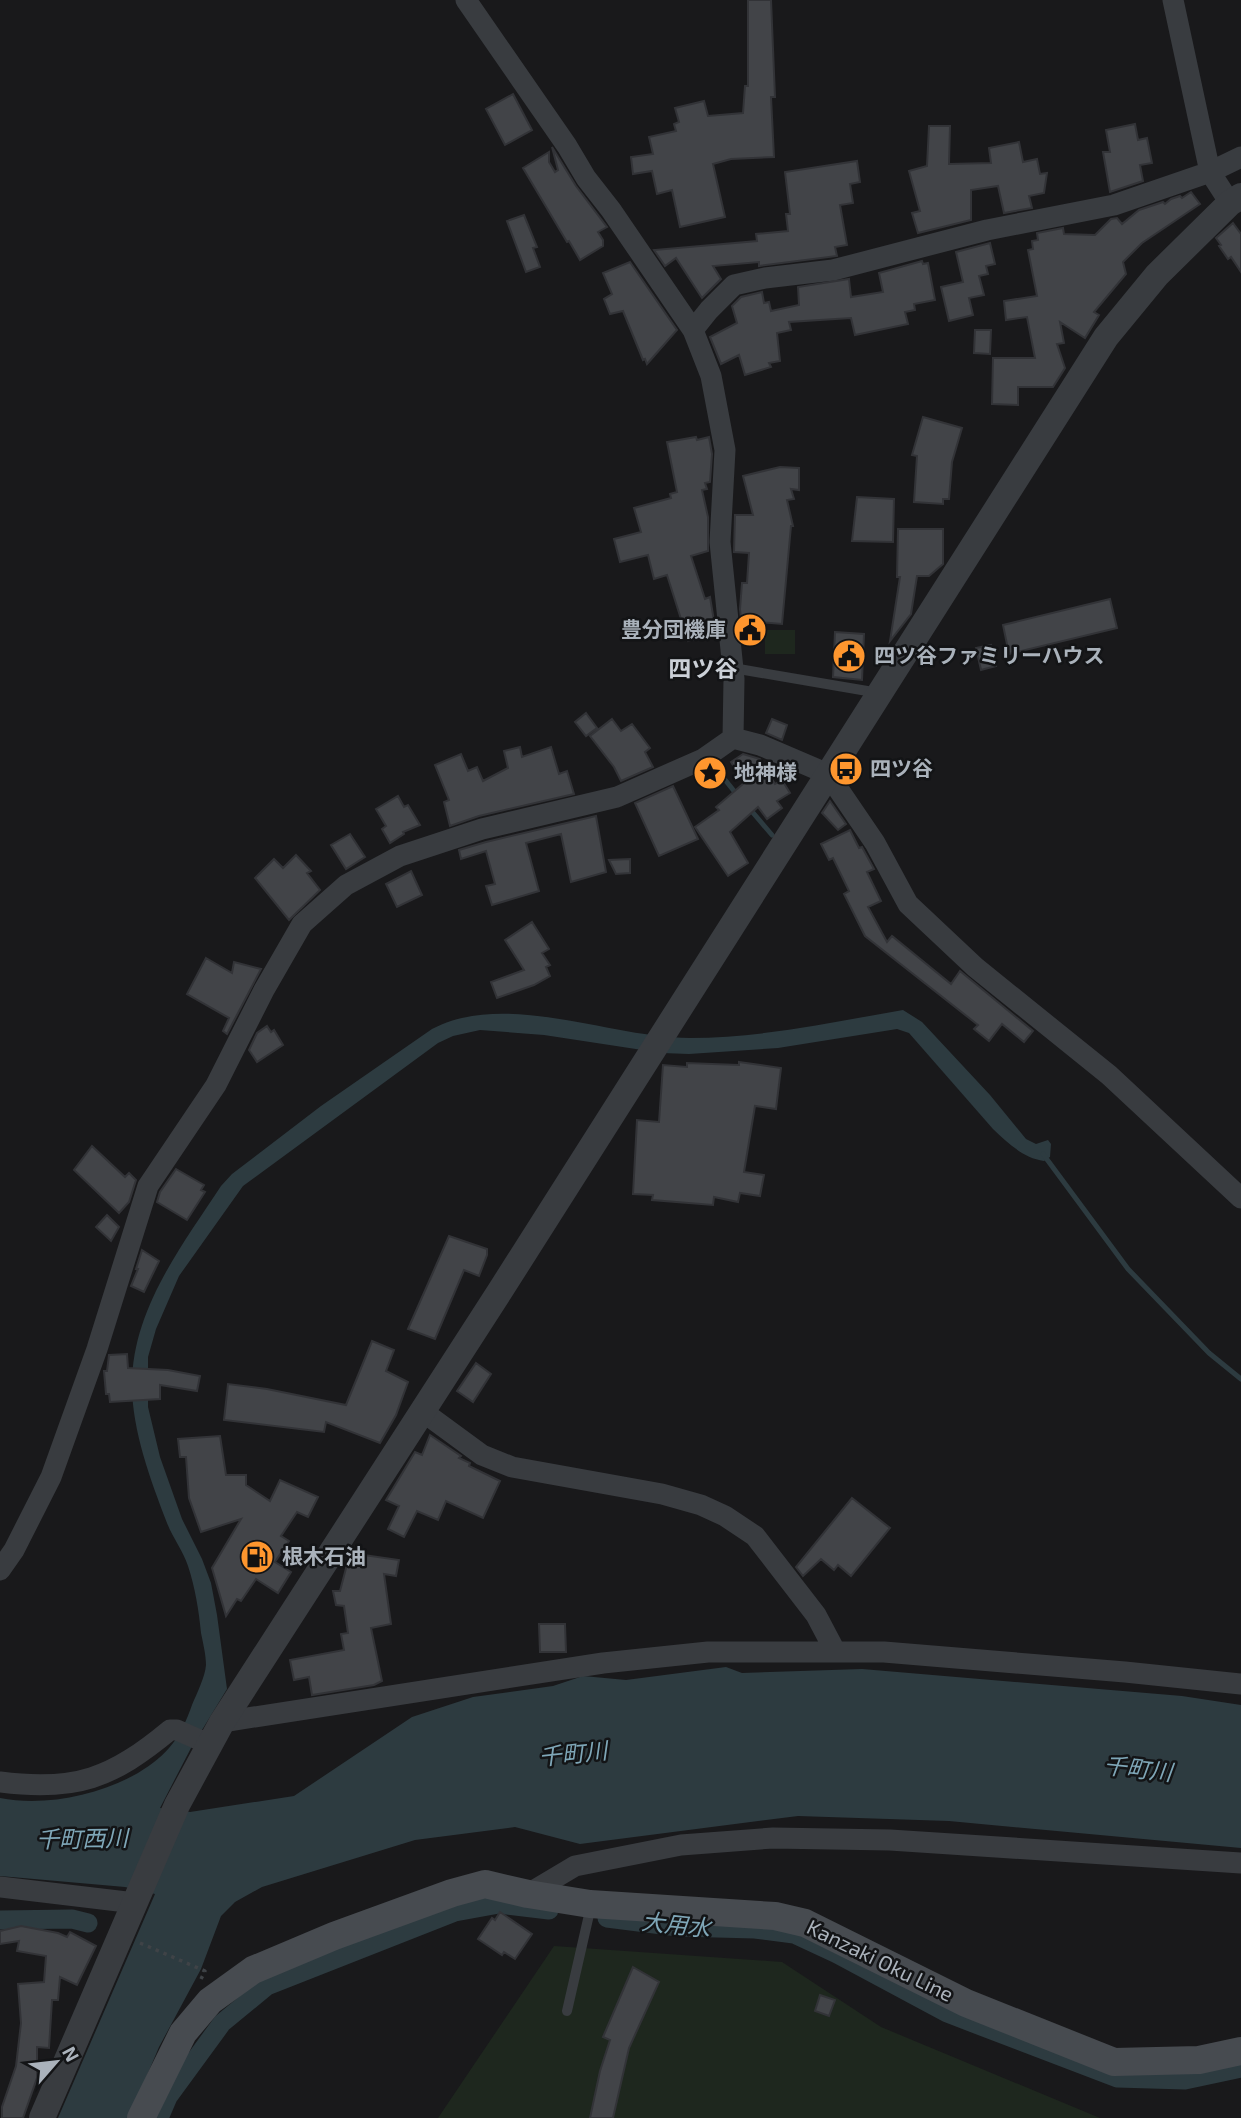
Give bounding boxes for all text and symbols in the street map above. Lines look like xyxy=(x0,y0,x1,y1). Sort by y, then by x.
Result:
public building icon: 豊分団機庫 xyxy=(731,611,769,649)
place label: 豊分団機庫 xyxy=(621,616,726,641)
public building icon: 四ツ谷ファミリーハウス xyxy=(830,637,868,675)
place label: 四ツ谷ファミリーハウス xyxy=(874,642,1105,667)
district label: 四ツ谷 xyxy=(669,654,738,682)
bus stop icon: 四ツ谷 xyxy=(827,750,865,788)
place icon: 地神様 xyxy=(691,754,729,792)
place label: 四ツ谷 xyxy=(870,755,933,780)
place label: 地神様 xyxy=(734,759,797,784)
fuel station icon: 根木石油 xyxy=(238,1538,276,1576)
place label: 根木石油 xyxy=(282,1543,366,1568)
water label: 千町川 xyxy=(537,1735,612,1771)
water label: 千町川 xyxy=(1102,1750,1177,1786)
water label: 千町西川 xyxy=(36,1823,131,1853)
water label: 大用水 xyxy=(640,1906,715,1942)
street label: Kanzaki Oku Line xyxy=(803,1913,958,2006)
north arrow xyxy=(21,2027,91,2097)
text: N xyxy=(58,2042,85,2065)

